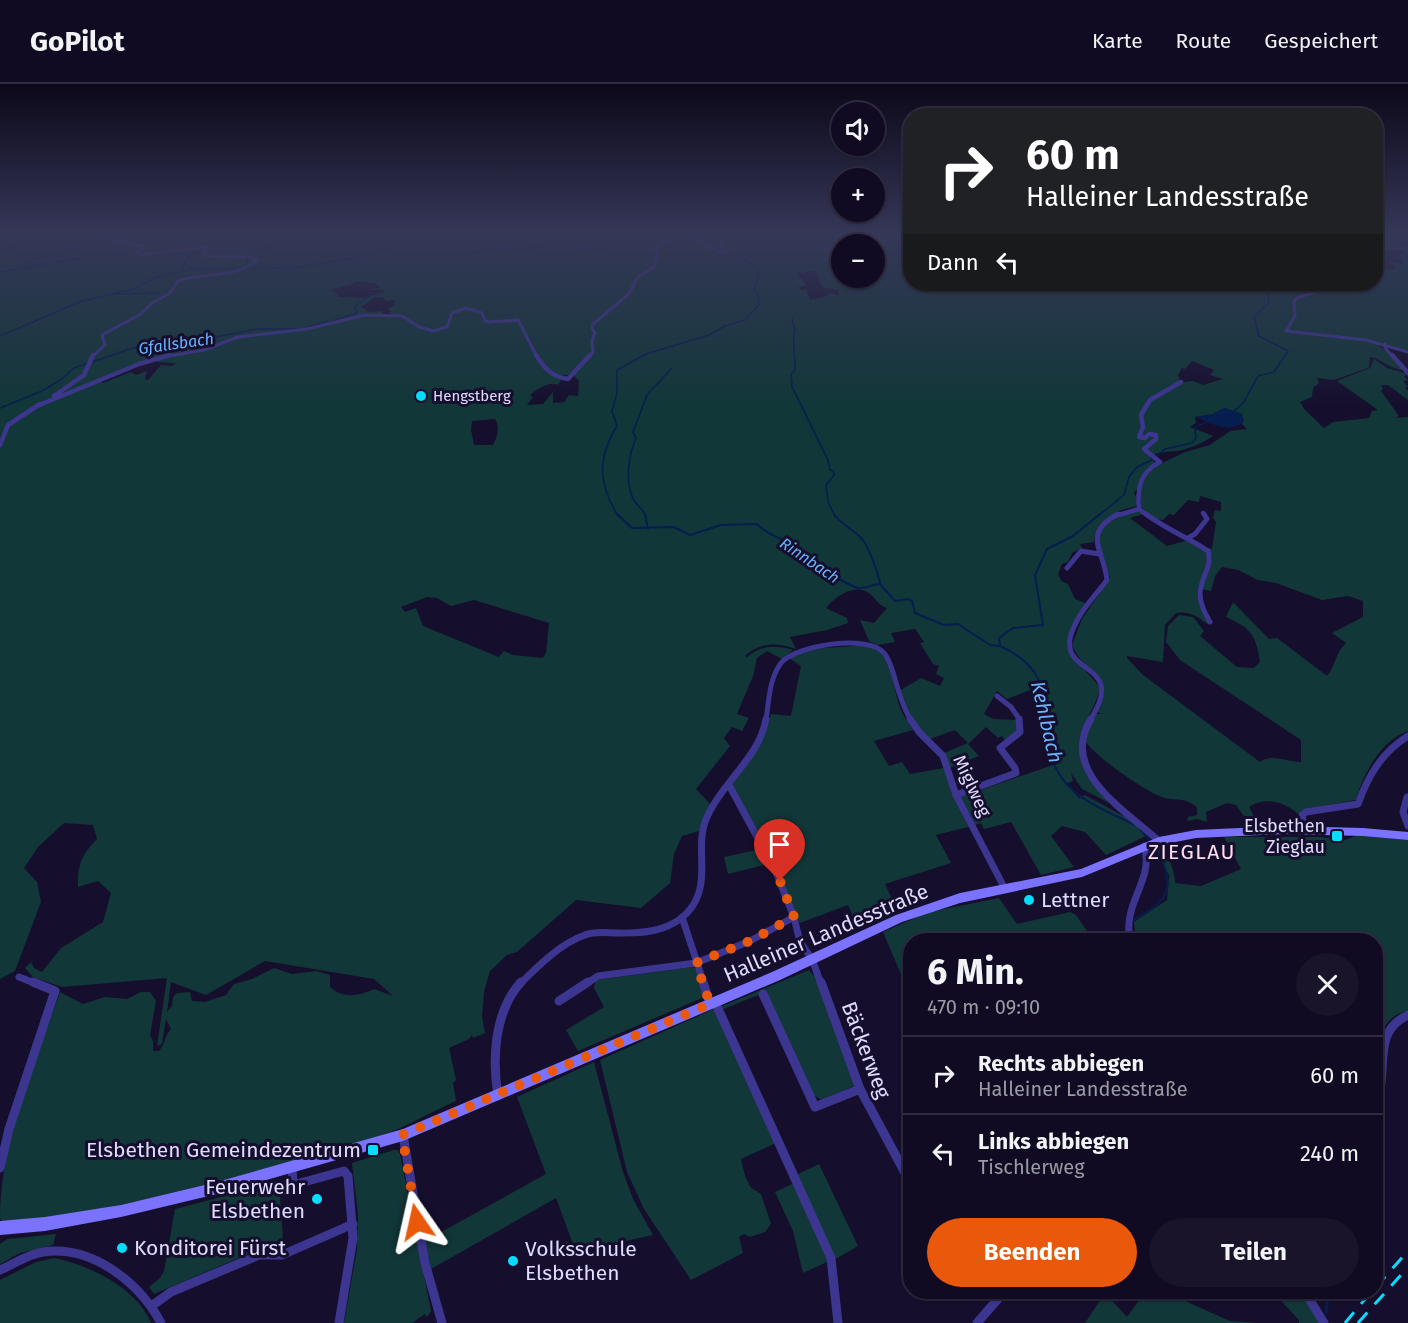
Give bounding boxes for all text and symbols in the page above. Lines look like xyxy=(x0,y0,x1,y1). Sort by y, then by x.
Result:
text: GoPilot xyxy=(30,25,124,58)
text: Karte xyxy=(1092,28,1143,54)
text: Route xyxy=(1176,28,1231,54)
text: Gespeichert xyxy=(1264,28,1378,54)
map controls xyxy=(831,102,885,288)
button: sound xyxy=(831,102,885,156)
text: 60 m xyxy=(1026,130,1120,180)
icon: right xyxy=(927,132,1005,210)
button: + xyxy=(831,168,885,222)
text: Halleiner Landesstraße xyxy=(1026,181,1309,213)
button: − xyxy=(831,234,885,288)
icon: left xyxy=(991,246,1024,279)
text: Dann xyxy=(927,249,979,276)
water label: Gfallsbach xyxy=(137,329,215,358)
place label: Hengstberg xyxy=(433,387,511,405)
marker: Hengstberg xyxy=(414,389,428,403)
water label: Rinnbach xyxy=(776,534,843,587)
water label: Kehlbach xyxy=(1026,679,1068,765)
street label: Miglweg xyxy=(948,752,996,821)
place label: Elsbethen Zieglau xyxy=(1244,815,1325,858)
pin xyxy=(754,819,805,881)
icon: arrive xyxy=(763,828,796,861)
marker: Elsbethen Zieglau xyxy=(1330,829,1344,843)
district label: ZIEGLAU xyxy=(1148,839,1236,865)
street label: Halleiner Landesstraße xyxy=(720,878,932,988)
place label: Lettner xyxy=(1041,887,1109,913)
marker: Lettner xyxy=(1022,893,1036,907)
text: 6 Min. xyxy=(927,950,1024,994)
button: close xyxy=(1296,953,1359,1016)
text: 470 m · 09:10 xyxy=(927,995,1040,1019)
street label: Bäckerweg xyxy=(836,998,896,1102)
text: Rechts abbiegen xyxy=(978,1050,1144,1077)
icon: right xyxy=(927,1059,960,1092)
text: 60 m xyxy=(1310,1062,1359,1089)
text: Halleiner Landesstraße xyxy=(978,1077,1188,1101)
text: Links abbiegen xyxy=(978,1128,1129,1155)
place label: Elsbethen Gemeindezentrum xyxy=(86,1137,361,1163)
icon: left xyxy=(927,1137,960,1170)
text: 240 m xyxy=(1300,1140,1359,1167)
marker: Elsbethen Gemeindezentrum xyxy=(366,1143,380,1157)
text: Tischlerweg xyxy=(978,1155,1085,1179)
place label: Feuerwehr Elsbethen xyxy=(205,1174,305,1224)
position arrow xyxy=(385,1190,449,1254)
marker: Feuerwehr Elsbethen xyxy=(310,1192,324,1206)
button: Beenden xyxy=(927,1218,1137,1287)
button: Teilen xyxy=(1149,1218,1359,1287)
place label: Konditorei Fürst xyxy=(134,1235,286,1261)
place label: Volksschule Elsbethen xyxy=(525,1236,637,1286)
marker: Konditorei Fürst xyxy=(115,1241,129,1255)
marker: Volksschule Elsbethen xyxy=(506,1254,520,1268)

